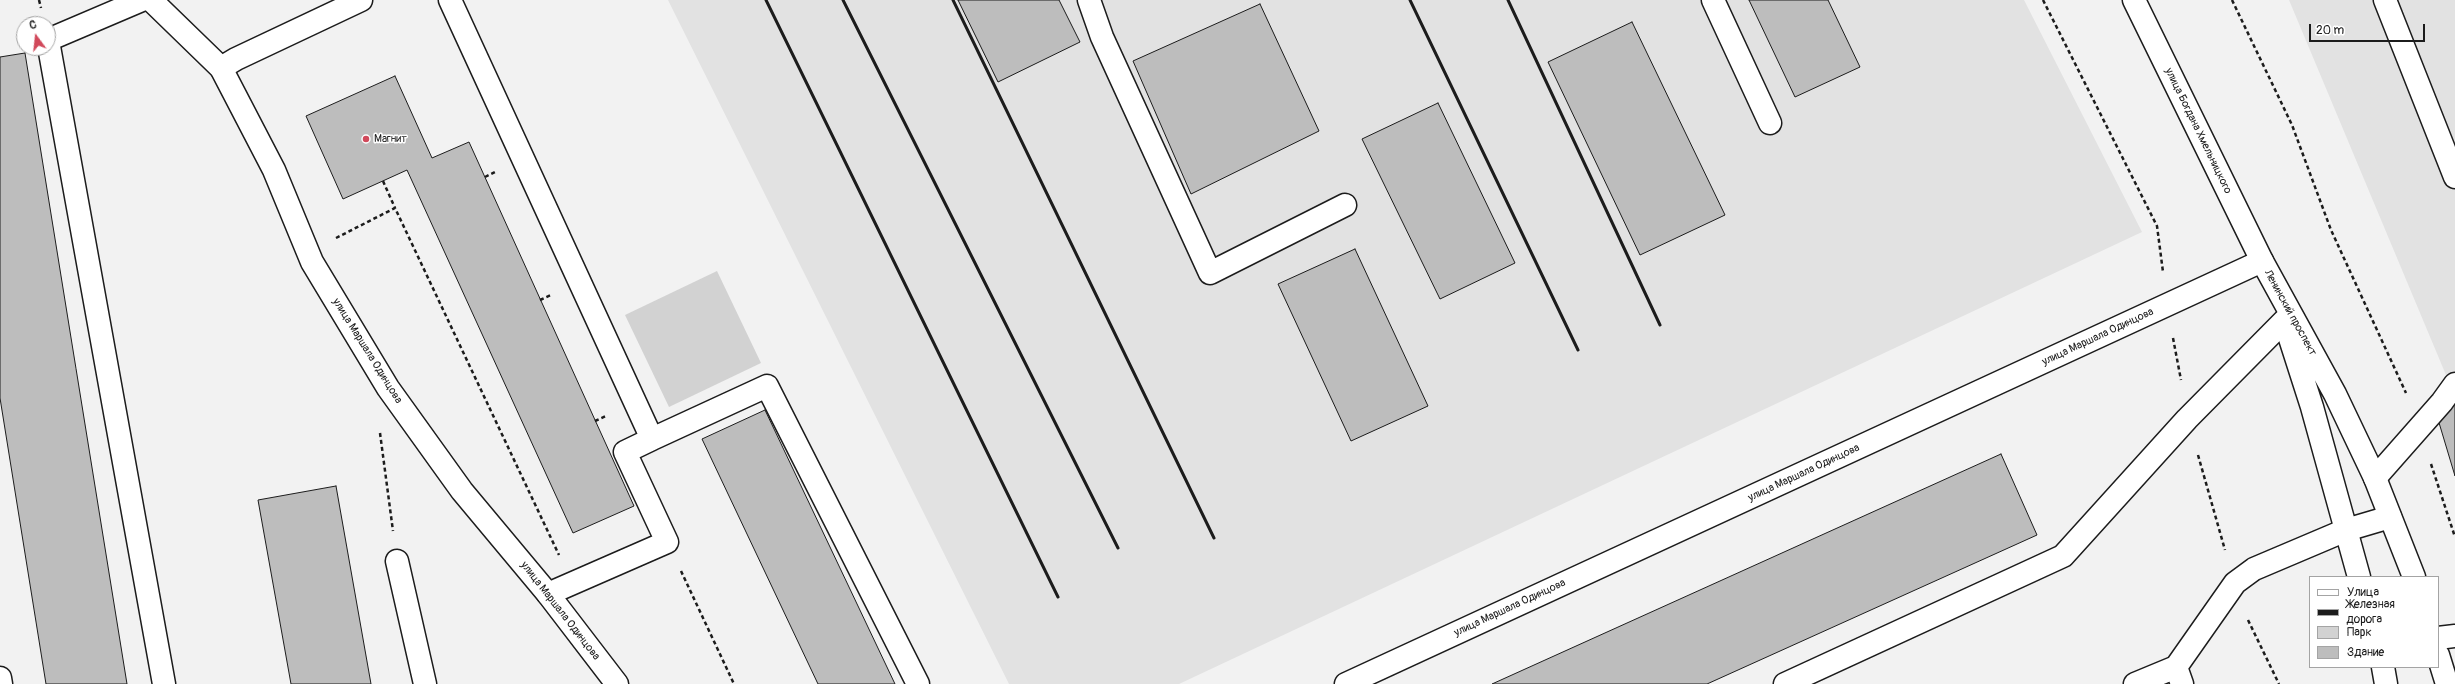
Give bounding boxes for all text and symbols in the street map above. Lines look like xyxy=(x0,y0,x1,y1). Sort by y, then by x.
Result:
north arrow xyxy=(16,16,56,56)
scale bar xyxy=(2311,16,2427,42)
text: С xyxy=(28,18,38,32)
text: 20 m xyxy=(2316,23,2344,38)
street label: улица Богдана Хмельницкого xyxy=(2162,66,2234,196)
place label: Магнит xyxy=(374,132,407,146)
marker: Магнит xyxy=(361,134,371,144)
street label: Ленинский проспект xyxy=(2261,268,2319,358)
street label: улица Маршала Одинцова xyxy=(329,296,405,406)
street label: улица Маршала Одинцова xyxy=(2040,305,2156,369)
street label: улица Маршала Одинцова xyxy=(1746,441,1862,505)
street label: улица Маршала Одинцова xyxy=(517,559,603,663)
street label: улица Маршала Одинцова xyxy=(1452,576,1568,640)
legend xyxy=(2309,576,2439,668)
text: Улица xyxy=(2347,585,2379,600)
text: Железная дорога xyxy=(2347,597,2395,627)
text: Парк xyxy=(2347,625,2372,640)
text: Здание xyxy=(2347,645,2384,660)

